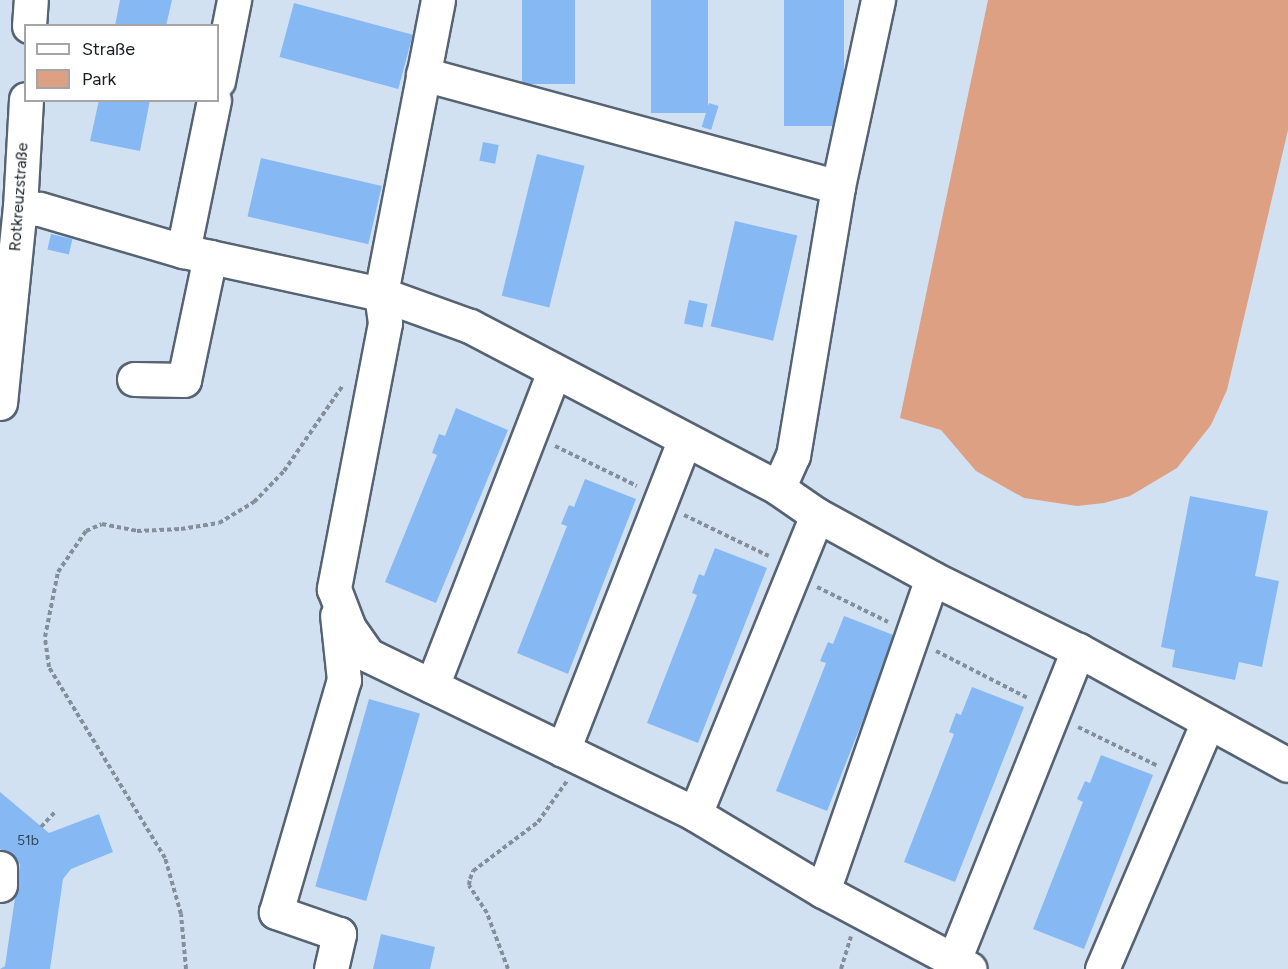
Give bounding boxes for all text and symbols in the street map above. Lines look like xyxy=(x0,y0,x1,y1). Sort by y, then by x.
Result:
legend xyxy=(24,24,219,102)
text: Straße xyxy=(82,38,135,60)
text: Park xyxy=(82,68,116,90)
street label: Rotkreuzstraße xyxy=(6,142,32,252)
house number: 51b xyxy=(17,833,39,849)

